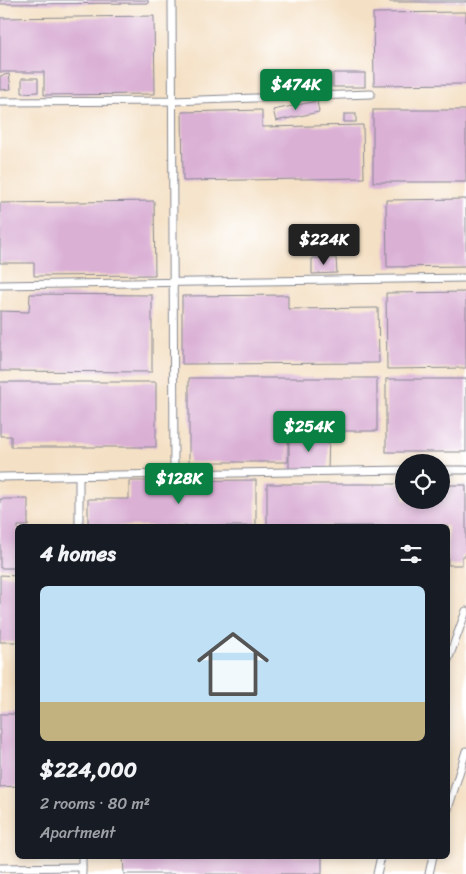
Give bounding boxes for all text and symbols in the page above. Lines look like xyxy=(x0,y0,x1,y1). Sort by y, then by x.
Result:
pin: $474K xyxy=(261,68,331,111)
text: $474K xyxy=(271,70,321,99)
pin: $224K xyxy=(289,224,359,266)
text: $224K xyxy=(300,225,348,254)
pin: $254K xyxy=(274,410,344,453)
text: $254K xyxy=(284,412,334,441)
map controls xyxy=(395,454,450,509)
button: locate xyxy=(395,454,450,509)
pin: $128K xyxy=(144,462,214,505)
text: $128K xyxy=(156,464,202,493)
text: 4 homes xyxy=(40,535,116,573)
icon: filters xyxy=(397,540,425,568)
icon: home xyxy=(188,619,278,709)
text: $224,000 xyxy=(40,751,137,789)
text: 2 rooms · 80 m² xyxy=(40,789,150,818)
text: Apartment xyxy=(40,818,116,847)

